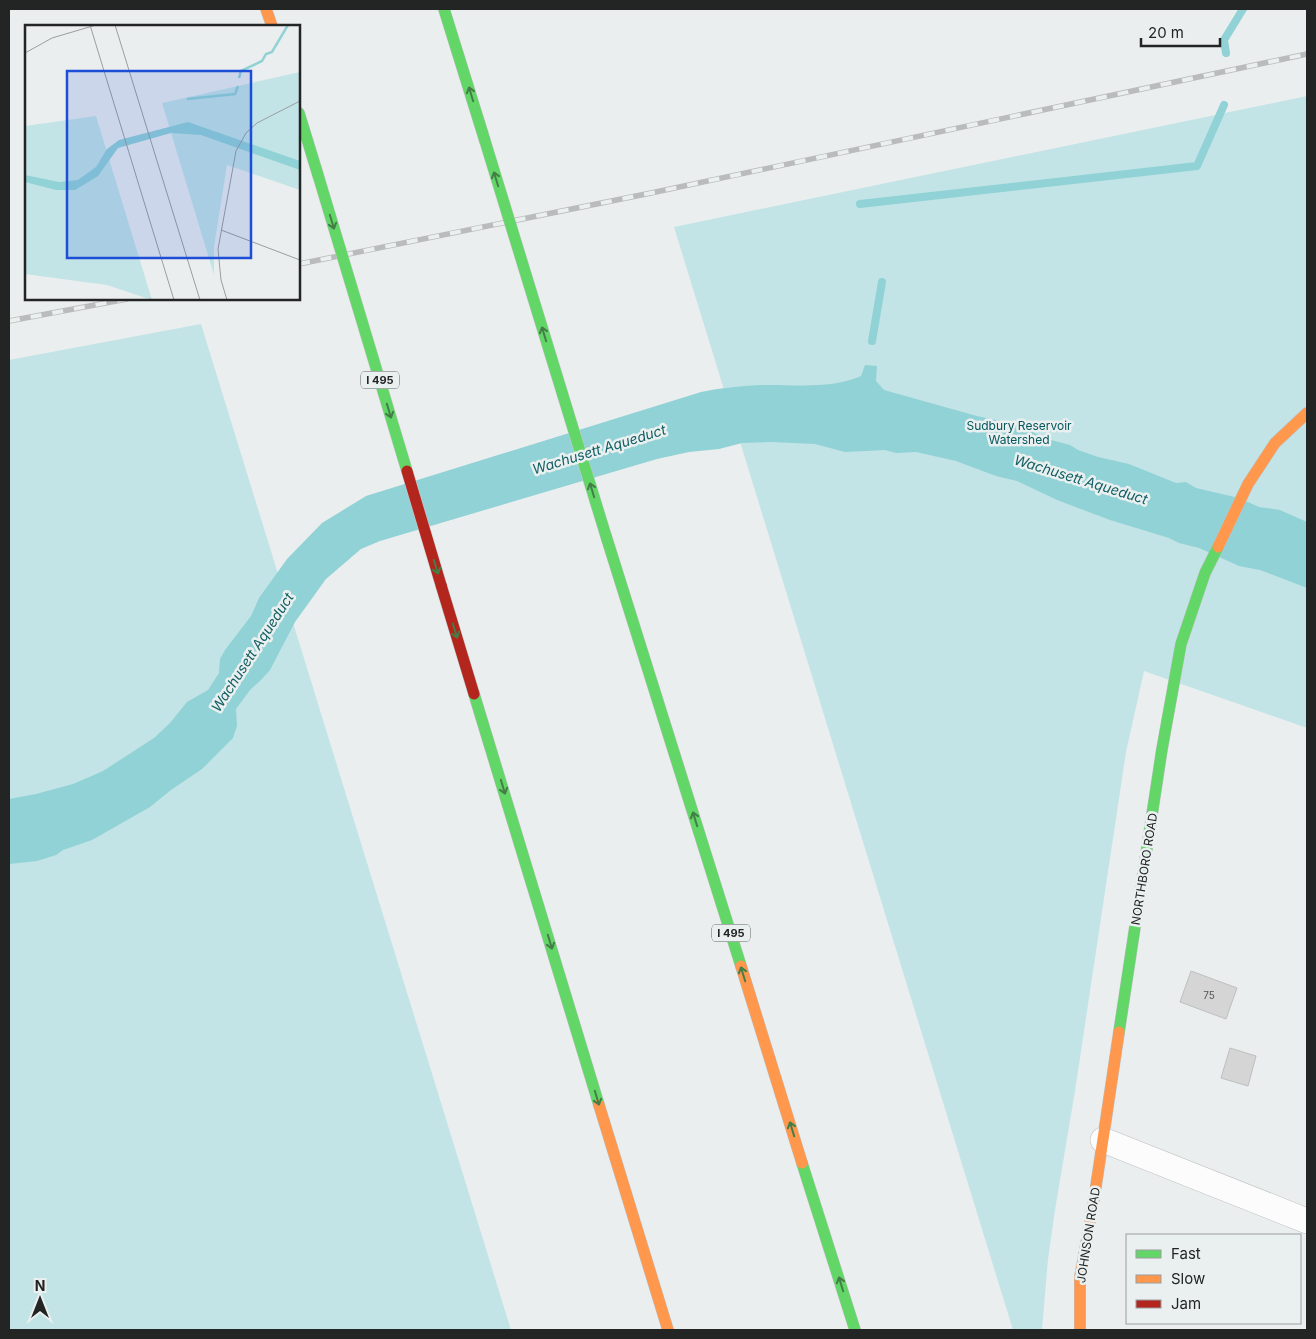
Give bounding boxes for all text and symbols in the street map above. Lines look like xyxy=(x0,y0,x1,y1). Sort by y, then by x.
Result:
scale bar xyxy=(1141,15,1220,47)
text: 20 m xyxy=(1148,23,1184,42)
inset map xyxy=(25,25,300,300)
one-way arrow xyxy=(465,87,475,103)
one-way arrow xyxy=(491,171,501,187)
one-way arrow xyxy=(328,214,338,230)
one-way arrow xyxy=(539,327,548,343)
road number: I 495 xyxy=(361,372,399,388)
one-way arrow xyxy=(384,403,394,419)
park label: Sudbury Reservoir Watershed xyxy=(966,418,1072,447)
water label: Wachusett Aqueduct xyxy=(530,421,668,477)
water label: Wachusett Aqueduct xyxy=(1012,451,1150,507)
one-way arrow xyxy=(586,482,596,498)
one-way arrow xyxy=(431,558,441,574)
water label: Wachusett Aqueduct xyxy=(207,589,297,715)
one-way arrow xyxy=(451,623,461,639)
one-way arrow xyxy=(498,779,508,795)
one-way arrow xyxy=(689,811,699,827)
street label: NORTHBORO ROAD xyxy=(1128,812,1160,926)
road number: I 495 xyxy=(712,924,750,941)
one-way arrow xyxy=(545,934,555,950)
one-way arrow xyxy=(738,966,748,982)
house number: 75 xyxy=(1203,989,1215,1001)
one-way arrow xyxy=(593,1089,603,1105)
one-way arrow xyxy=(787,1121,796,1137)
street label: JOHNSON ROAD xyxy=(1073,1186,1103,1284)
legend xyxy=(1126,1234,1301,1324)
text: Fast xyxy=(1171,1244,1201,1263)
text: Slow xyxy=(1171,1269,1205,1288)
north arrow xyxy=(15,1274,65,1324)
one-way arrow xyxy=(835,1276,845,1292)
text: N xyxy=(35,1277,45,1294)
text: Jam xyxy=(1171,1294,1201,1313)

